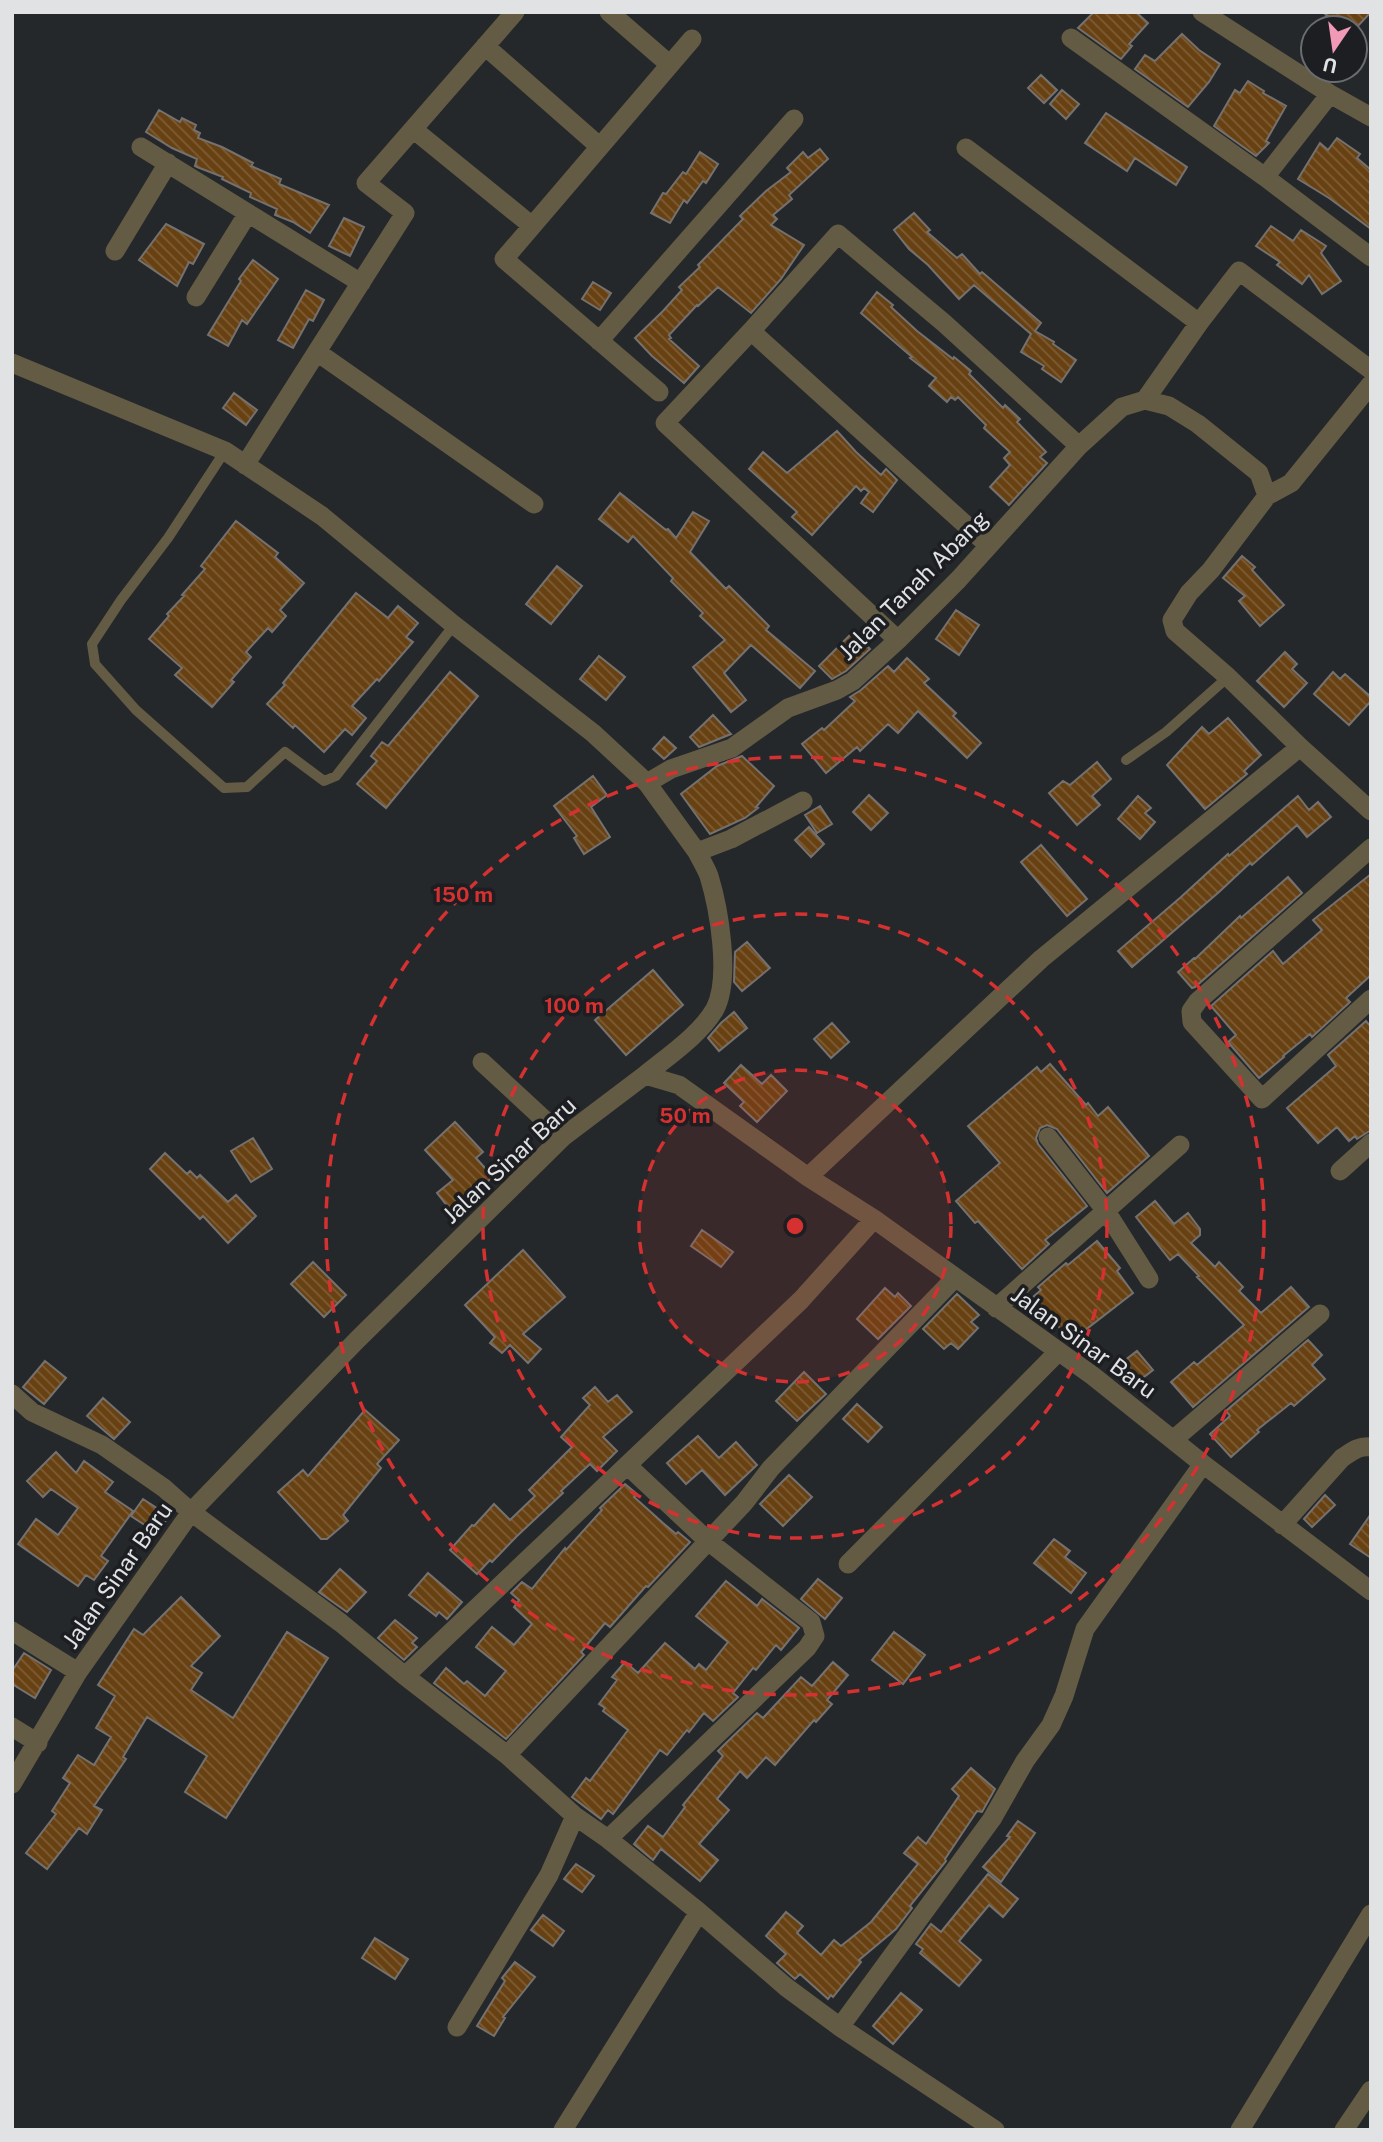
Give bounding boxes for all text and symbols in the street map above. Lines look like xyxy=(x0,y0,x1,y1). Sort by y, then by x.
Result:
north arrow xyxy=(1299,14,1369,84)
text: U xyxy=(1321,53,1339,78)
street label: Jalan Tanah Abang xyxy=(833,505,993,665)
text: 150 m xyxy=(433,882,493,907)
text: 100 m xyxy=(544,993,604,1018)
street label: Jalan Sinar Baru xyxy=(437,1091,581,1229)
text: 50 m xyxy=(659,1103,711,1128)
centre of rings xyxy=(783,1214,807,1238)
street label: Jalan Sinar Baru xyxy=(1006,1280,1162,1404)
street label: Jalan Sinar Baru xyxy=(57,1497,177,1653)

